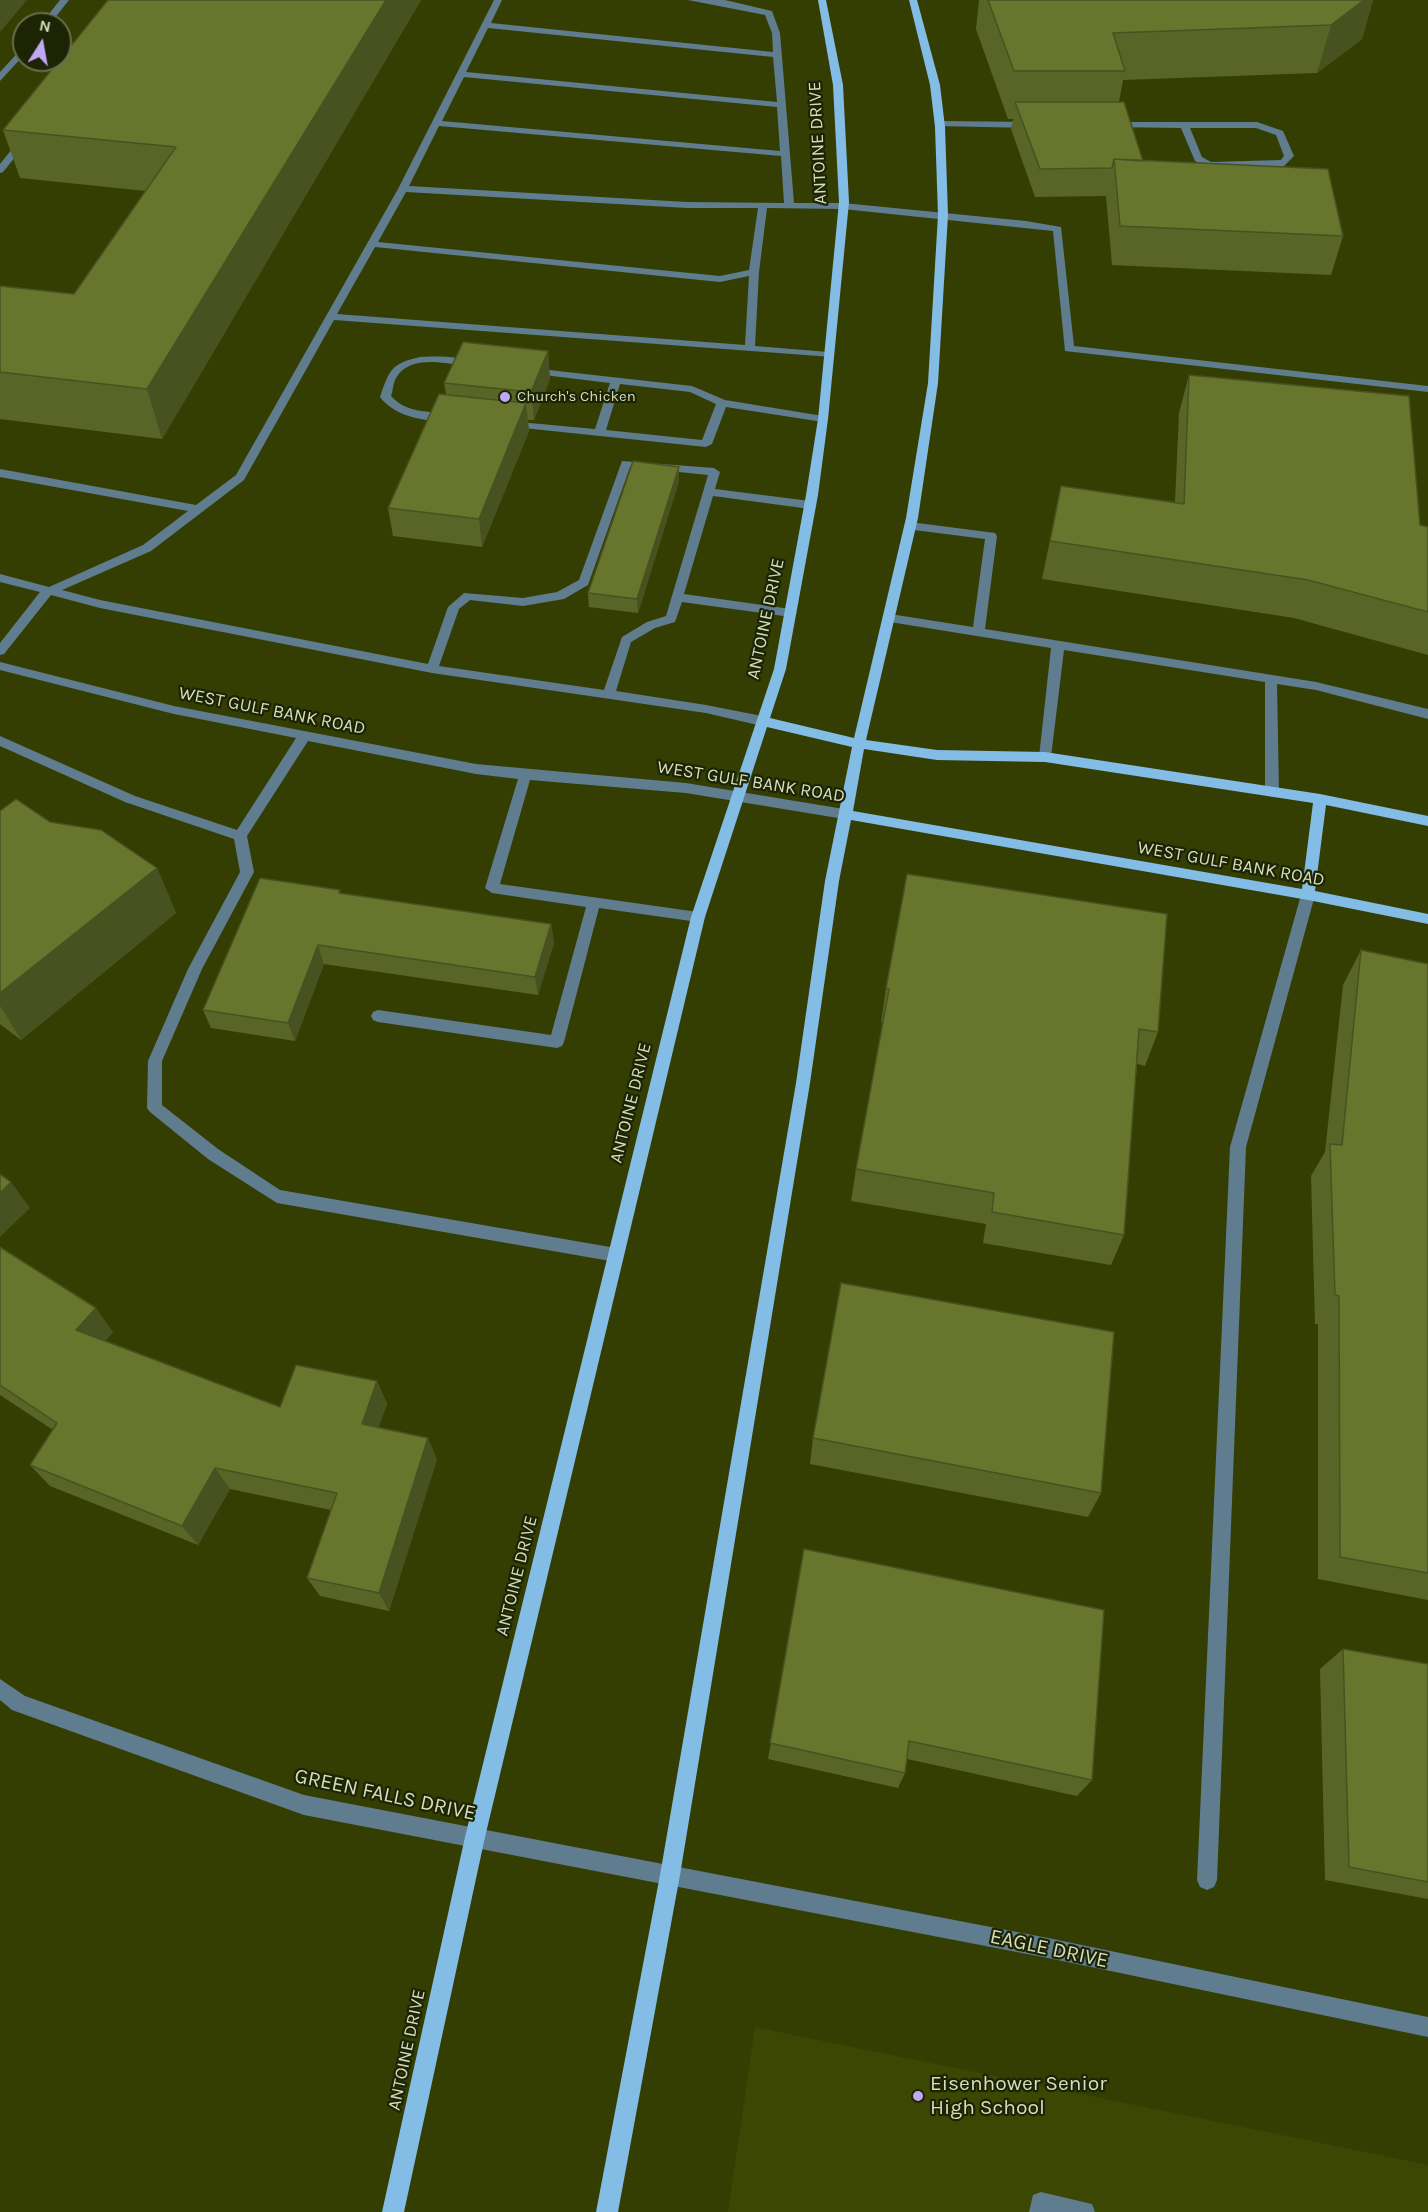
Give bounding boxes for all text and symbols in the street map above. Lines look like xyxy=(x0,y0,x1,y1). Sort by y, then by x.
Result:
north arrow xyxy=(12,12,72,72)
text: N xyxy=(38,15,53,36)
street label: ANTOINE DRIVE xyxy=(804,81,832,205)
place label: Church's Chicken xyxy=(517,388,636,406)
marker: Church's Chicken xyxy=(498,390,512,404)
street label: ANTOINE DRIVE xyxy=(743,556,789,682)
street label: WEST GULF BANK ROAD xyxy=(177,682,367,740)
street label: WEST GULF BANK ROAD xyxy=(656,756,846,808)
street label: WEST GULF BANK ROAD xyxy=(1136,837,1326,891)
street label: ANTOINE DRIVE xyxy=(606,1041,656,1165)
street label: ANTOINE DRIVE xyxy=(492,1514,542,1638)
street label: GREEN FALLS DRIVE xyxy=(292,1763,478,1827)
street label: EAGLE DRIVE xyxy=(988,1924,1110,1974)
street label: ANTOINE DRIVE xyxy=(384,1987,430,2113)
place label: Eisenhower Senior High School xyxy=(930,2071,1107,2121)
marker: Eisenhower Senior High School xyxy=(911,2089,925,2103)

